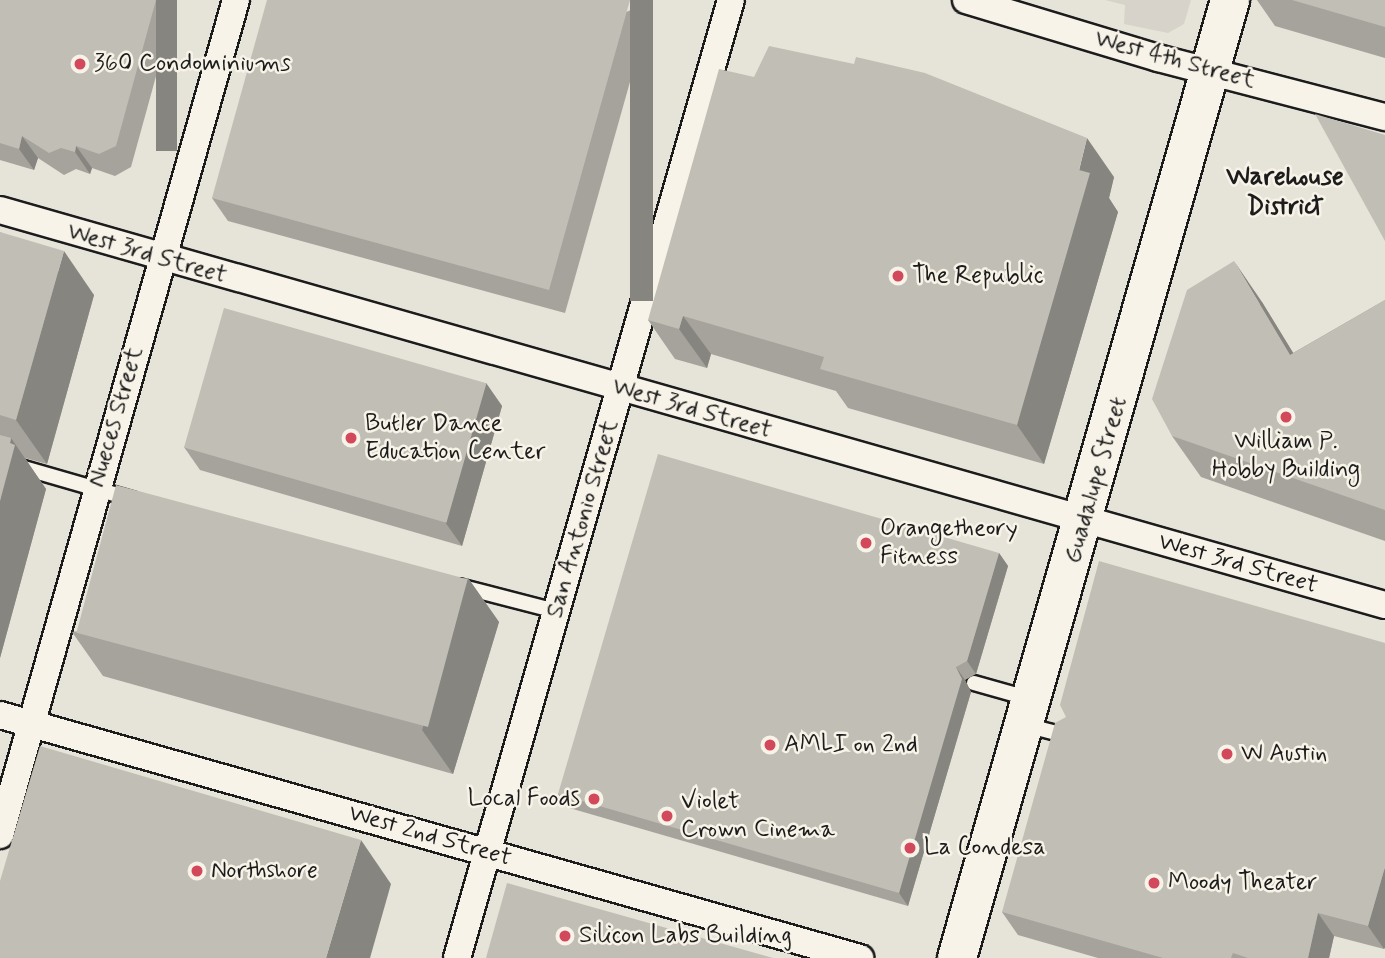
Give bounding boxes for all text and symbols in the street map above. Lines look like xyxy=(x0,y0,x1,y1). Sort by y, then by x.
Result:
street label: West 4th Street xyxy=(1092,25,1258,95)
place label: 360 Condominiums xyxy=(94,50,291,78)
marker: 360 Condominiums xyxy=(72,56,88,72)
district label: Warehouse District xyxy=(1226,162,1344,224)
street label: West 3rd Street xyxy=(64,218,230,290)
place label: The Republic xyxy=(912,262,1037,290)
marker: The Republic xyxy=(890,268,906,284)
street label: Nueces Street xyxy=(82,344,150,490)
street label: West 3rd Street xyxy=(609,373,775,445)
street label: Guadalupe Street xyxy=(1058,391,1134,569)
marker: William P. Hobby Building xyxy=(1278,409,1294,425)
place label: Butler Dance Education Center xyxy=(365,410,542,466)
street label: San Antonio Street xyxy=(541,419,625,619)
place label: William P. Hobby Building xyxy=(1211,428,1361,484)
marker: Butler Dance Education Center xyxy=(343,430,359,446)
place label: Orangetheory Fitness xyxy=(880,515,1018,571)
street label: West 3rd Street xyxy=(1155,528,1321,600)
marker: Orangetheory Fitness xyxy=(858,535,874,551)
place label: AMLI on 2nd xyxy=(784,731,918,759)
marker: AMLI on 2nd xyxy=(762,737,778,753)
place label: W Austin xyxy=(1241,740,1327,768)
marker: W Austin xyxy=(1219,746,1235,762)
place label: Local Foods xyxy=(467,785,580,813)
place label: Violet Crown Cinema xyxy=(681,788,841,844)
marker: Local Foods xyxy=(586,791,602,807)
street label: West 2nd Street xyxy=(346,799,514,873)
marker: Violet Crown Cinema xyxy=(659,808,675,824)
place label: La Condesa xyxy=(924,834,1047,862)
marker: La Condesa xyxy=(902,840,918,856)
place label: Northshore xyxy=(211,857,318,885)
marker: Northshore xyxy=(189,863,205,879)
place label: Moody Theater xyxy=(1168,869,1317,897)
marker: Moody Theater xyxy=(1146,875,1162,891)
place label: Silicon Labs Building xyxy=(579,922,788,950)
marker: Silicon Labs Building xyxy=(557,928,573,944)

